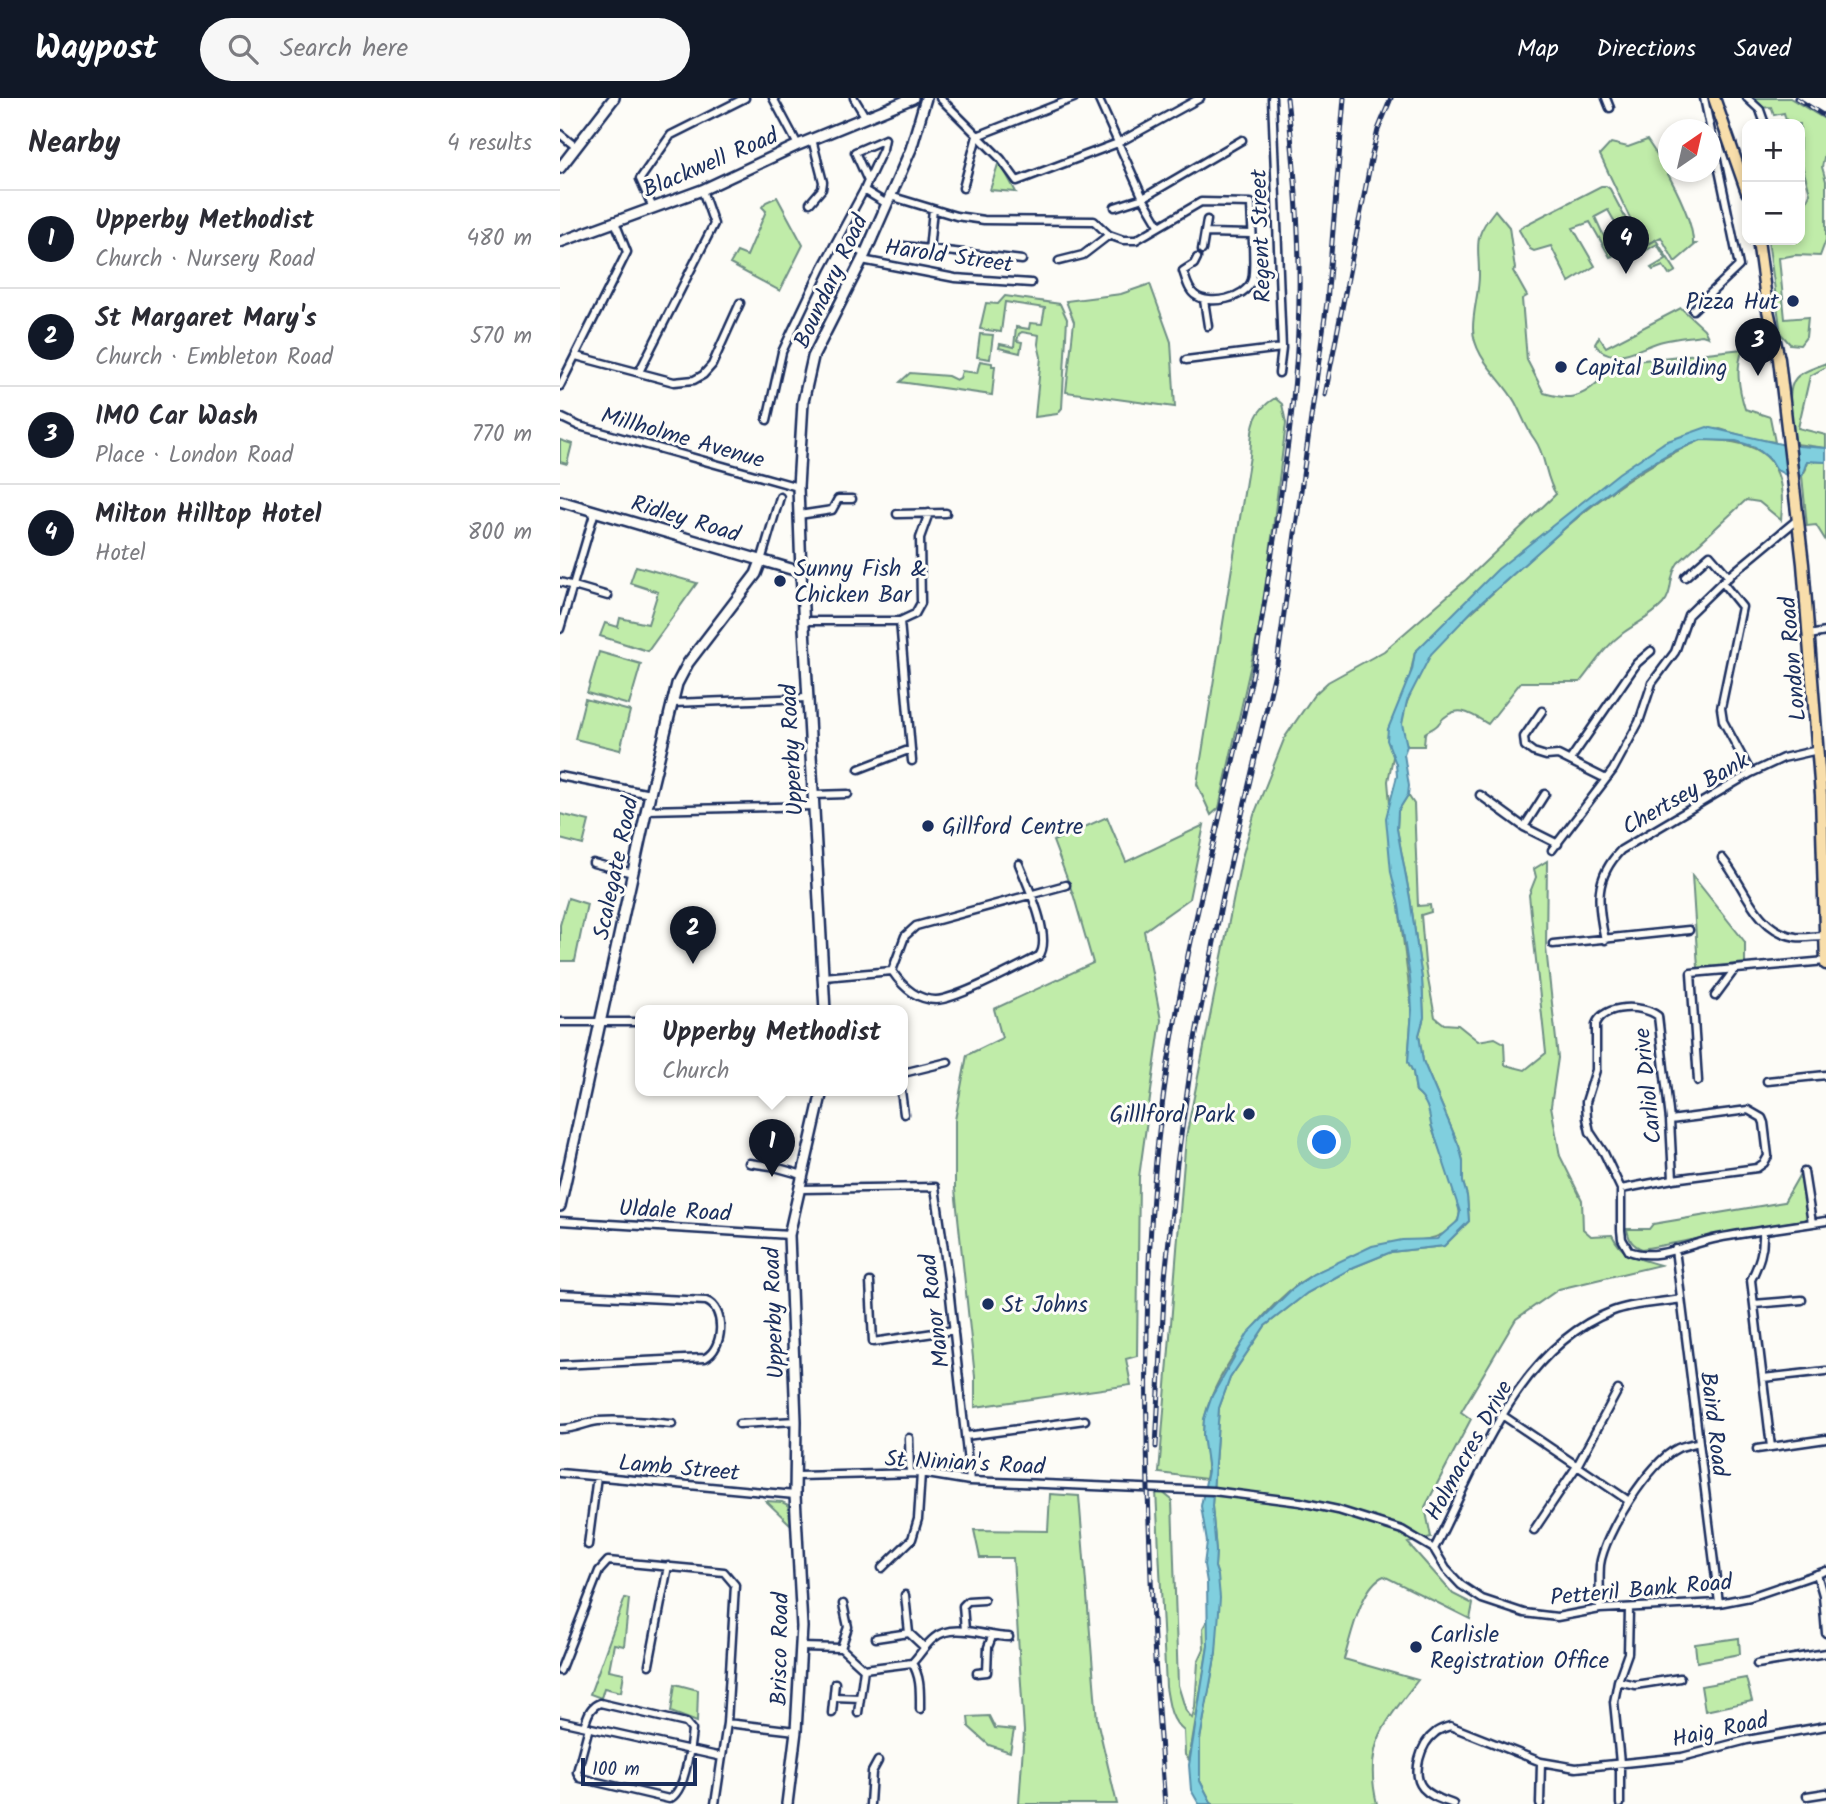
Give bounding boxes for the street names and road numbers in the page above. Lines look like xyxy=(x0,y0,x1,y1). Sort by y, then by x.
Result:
street label: Blackwell Road xyxy=(637,119,785,209)
street label: Regent Street xyxy=(1242,167,1282,303)
street label: Boundary Road xyxy=(785,208,879,355)
street label: Harold Street xyxy=(882,230,1016,284)
street label: Millholme Avenue xyxy=(596,398,769,479)
street label: Ridley Road xyxy=(626,486,745,554)
street label: London Road xyxy=(1771,595,1817,723)
street label: Upperby Road xyxy=(772,683,814,817)
street label: Chertsey Bank xyxy=(1616,744,1756,846)
street label: Scalegate Road xyxy=(584,793,650,943)
street label: Carliol Drive xyxy=(1625,1026,1673,1146)
street label: Uldale Road xyxy=(618,1191,733,1233)
street label: Upperby Road xyxy=(755,1246,795,1379)
street label: Manor Road xyxy=(911,1251,961,1370)
street label: Baird Road xyxy=(1689,1370,1737,1479)
street label: Holmacres Drive xyxy=(1416,1374,1523,1528)
street label: St Ninian's Road xyxy=(884,1442,1047,1486)
street label: Lamb Street xyxy=(617,1446,742,1492)
street label: Petteril Bank Road xyxy=(1549,1565,1734,1617)
street label: Brisco Road xyxy=(762,1591,800,1706)
street label: Haig Road xyxy=(1669,1703,1773,1759)

